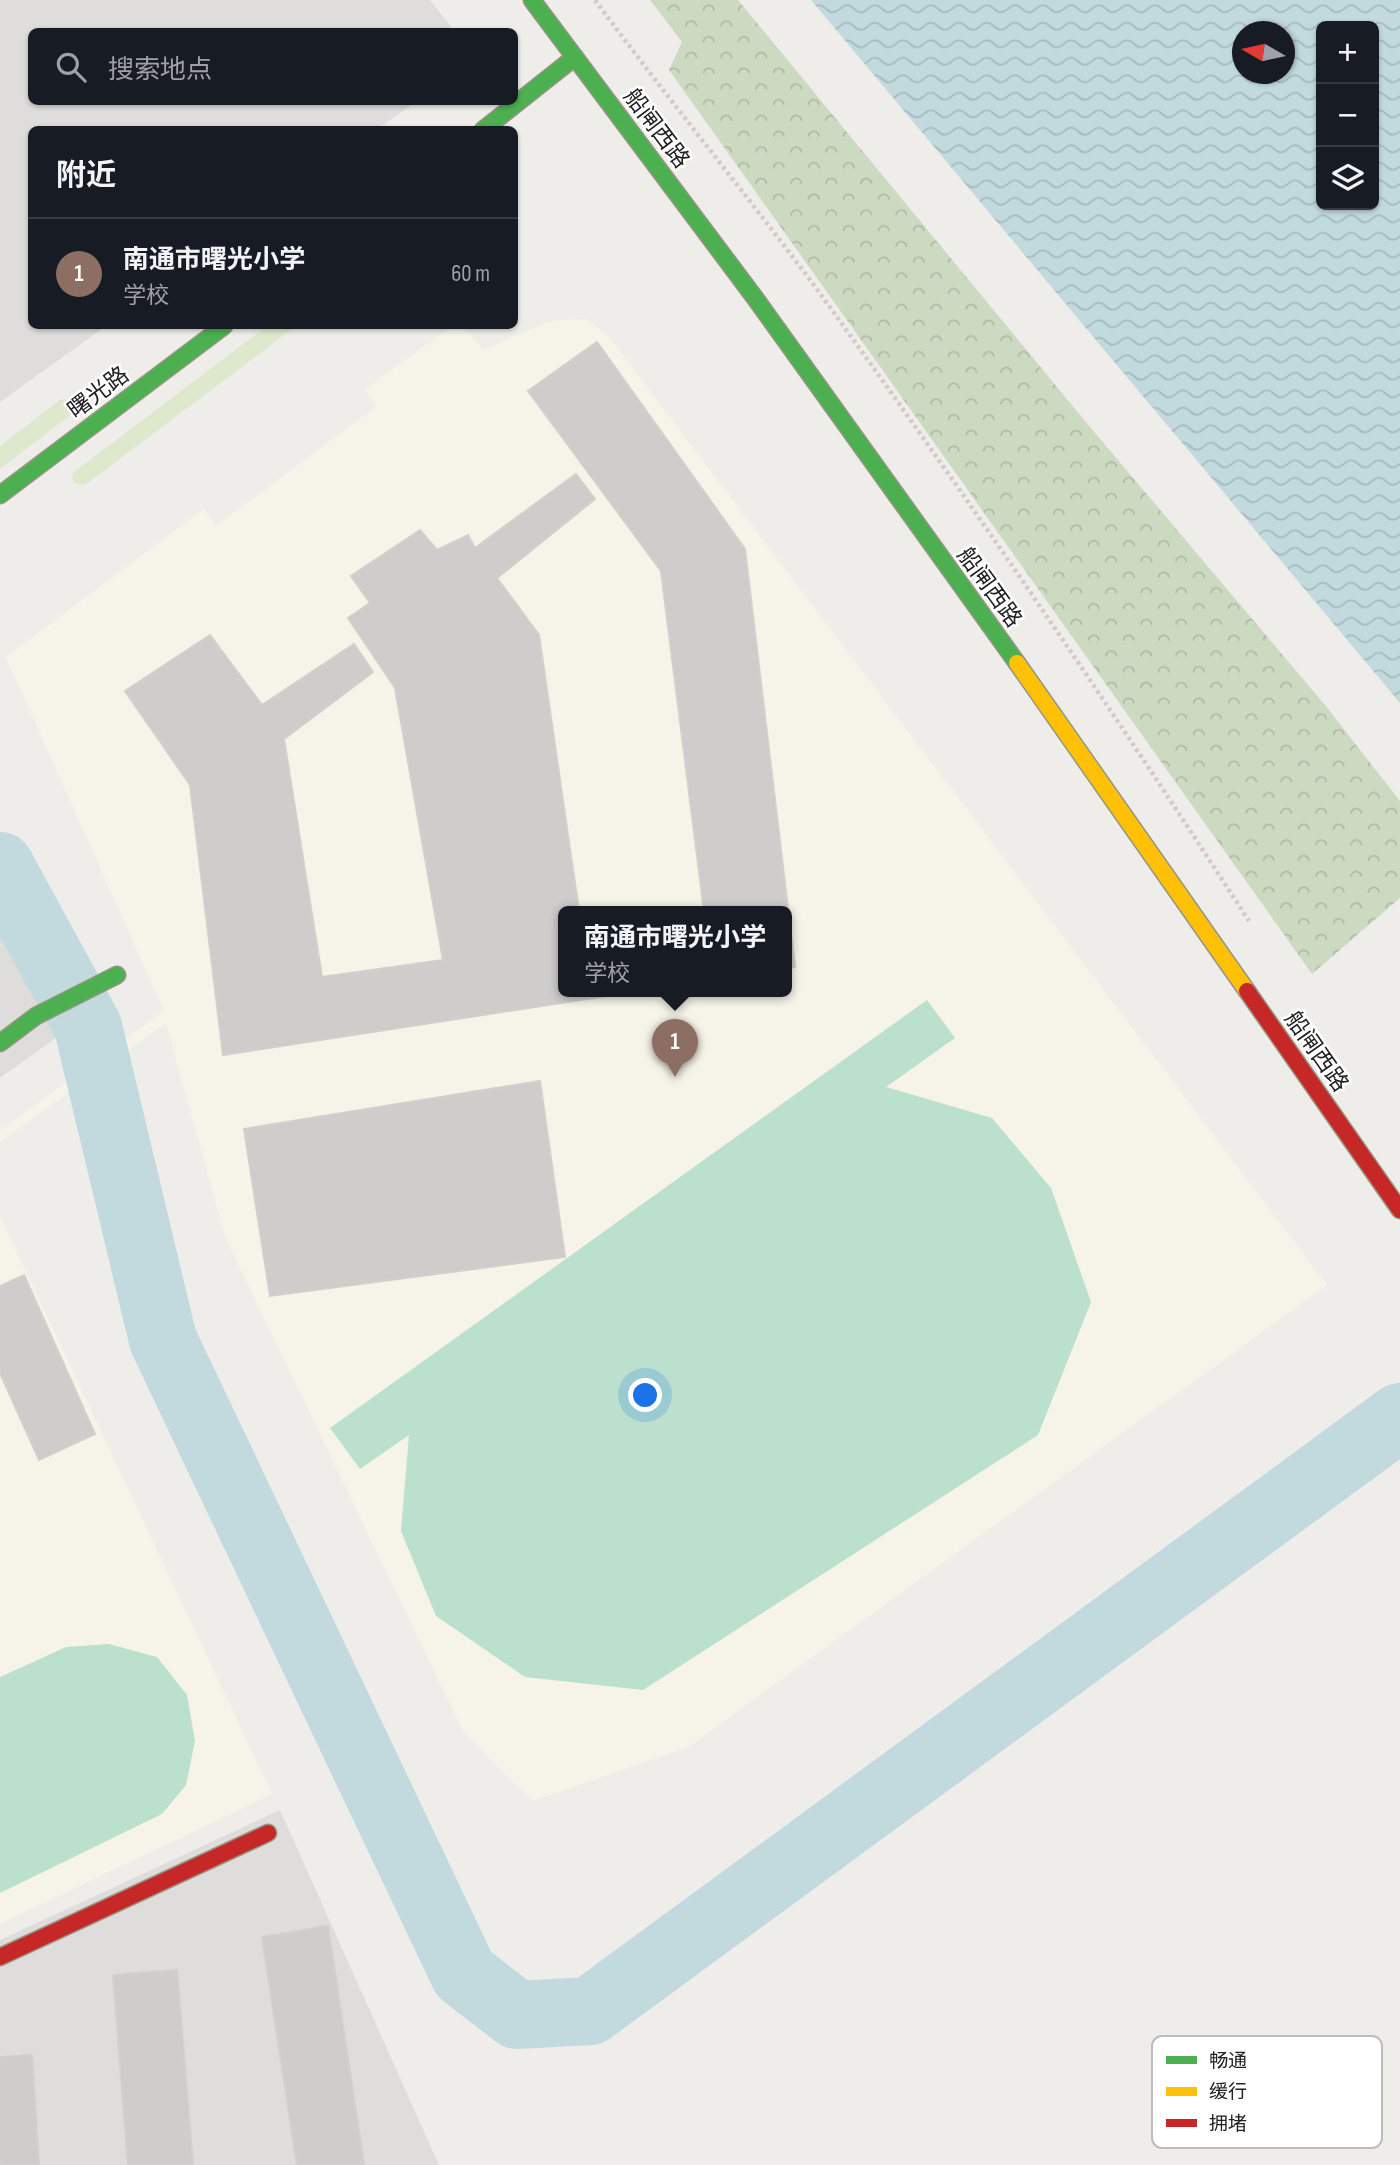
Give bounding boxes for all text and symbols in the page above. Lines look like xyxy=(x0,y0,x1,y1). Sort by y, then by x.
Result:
north arrow xyxy=(1232,21,1295,84)
map controls xyxy=(1316,21,1379,210)
button: + xyxy=(1316,21,1379,84)
search box xyxy=(28,28,518,105)
icon: search xyxy=(52,48,90,86)
text: 搜索地点 xyxy=(108,55,212,86)
street label: 船闸西路 xyxy=(617,83,695,174)
button: − xyxy=(1316,84,1379,147)
button: layers xyxy=(1316,147,1379,210)
text: 附近 xyxy=(56,158,116,194)
text: 南通市曙光小学 xyxy=(123,245,305,276)
text: 1 xyxy=(74,260,84,288)
text: 60 m xyxy=(451,260,490,288)
text: 学校 xyxy=(123,282,169,310)
street label: 曙光路 xyxy=(63,361,135,425)
street label: 船闸西路 xyxy=(951,542,1028,633)
popup xyxy=(558,906,792,997)
text: 南通市曙光小学 xyxy=(584,923,766,954)
text: 学校 xyxy=(584,960,630,988)
street label: 船闸西路 xyxy=(1278,1006,1354,1097)
pin: 1 xyxy=(652,1019,698,1077)
your location xyxy=(628,1378,662,1412)
legend xyxy=(1152,2036,1382,2148)
text: 畅通 xyxy=(1209,2050,1247,2073)
text: 缓行 xyxy=(1209,2081,1247,2104)
text: 拥堵 xyxy=(1209,2113,1247,2136)

